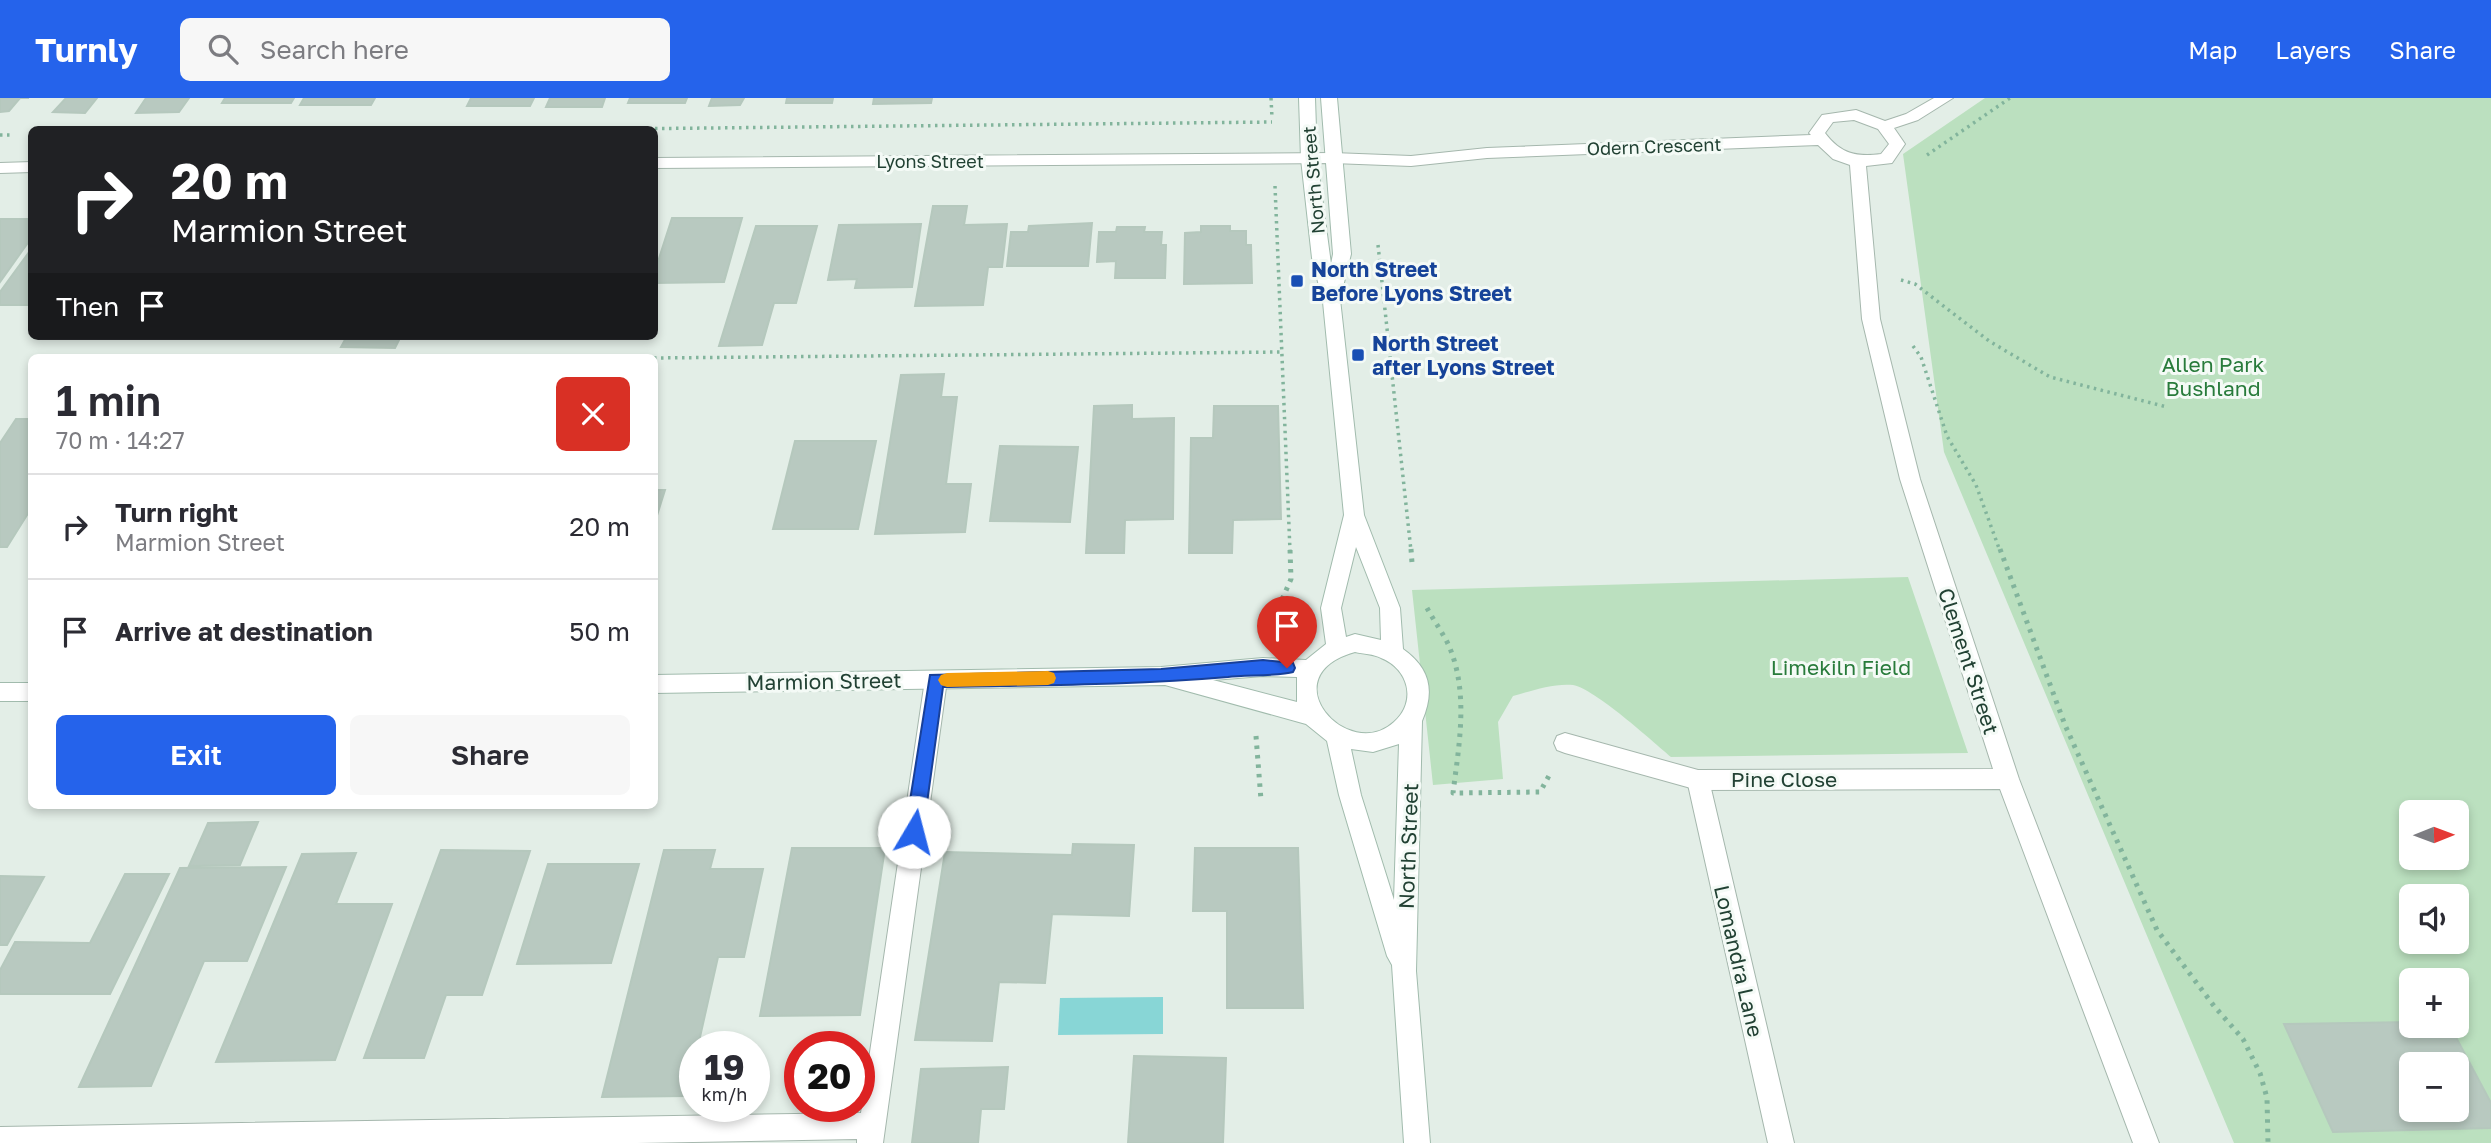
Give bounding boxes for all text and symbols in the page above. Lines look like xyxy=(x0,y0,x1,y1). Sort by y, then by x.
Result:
search box xyxy=(180,18,670,81)
text: Turnly xyxy=(35,30,138,69)
icon: search xyxy=(204,30,242,68)
text: Search here xyxy=(260,34,409,65)
text: Map xyxy=(2188,35,2237,64)
text: Layers xyxy=(2275,35,2351,64)
text: Share xyxy=(2389,35,2456,64)
street label: North Street xyxy=(1297,125,1329,235)
street label: Odern Crescent xyxy=(1586,133,1722,159)
street label: Lyons Street xyxy=(876,150,984,172)
text: 20 m xyxy=(171,151,288,210)
icon: right xyxy=(56,154,147,245)
text: Marmion Street xyxy=(171,211,408,249)
place label: North Street Before Lyons Street xyxy=(1311,256,1512,306)
marker: North Street Before Lyons Street xyxy=(1289,273,1305,289)
icon: arrive xyxy=(133,287,171,325)
text: Then xyxy=(56,291,119,322)
place label: North Street after Lyons Street xyxy=(1372,330,1555,380)
marker: North Street after Lyons Street xyxy=(1350,347,1366,363)
park label: Allen Park Bushland xyxy=(2162,351,2264,401)
text: 1 min xyxy=(56,375,161,425)
button: close xyxy=(556,377,630,451)
text: 70 m · 14:27 xyxy=(56,426,185,454)
text: Turn right xyxy=(115,497,238,528)
icon: right xyxy=(56,508,94,546)
text: 20 m xyxy=(569,511,630,542)
text: Marmion Street xyxy=(115,528,285,556)
street label: Clement Street xyxy=(1933,585,2005,737)
pin xyxy=(1257,596,1317,668)
icon: arrive xyxy=(1268,607,1306,645)
icon: arrive xyxy=(56,613,94,651)
text: Arrive at destination xyxy=(115,616,373,647)
text: 50 m xyxy=(569,616,630,647)
park label: Limekiln Field xyxy=(1771,654,1911,680)
street label: Marmion Street xyxy=(746,667,902,695)
button: Exit xyxy=(56,715,336,795)
button: Share xyxy=(350,715,630,795)
street label: Pine Close xyxy=(1731,766,1837,792)
street label: North Street xyxy=(1393,783,1423,909)
position arrow xyxy=(877,795,951,869)
north arrow xyxy=(2399,800,2469,870)
map controls xyxy=(2399,800,2469,1122)
street label: Lomandra Lane xyxy=(1709,883,1769,1039)
button: sound xyxy=(2399,884,2469,954)
button: + xyxy=(2399,968,2469,1038)
speed limit sign: 20 xyxy=(784,1031,875,1122)
text: 19 xyxy=(704,1046,745,1088)
button: − xyxy=(2399,1052,2469,1122)
text: km/h xyxy=(702,1083,747,1105)

